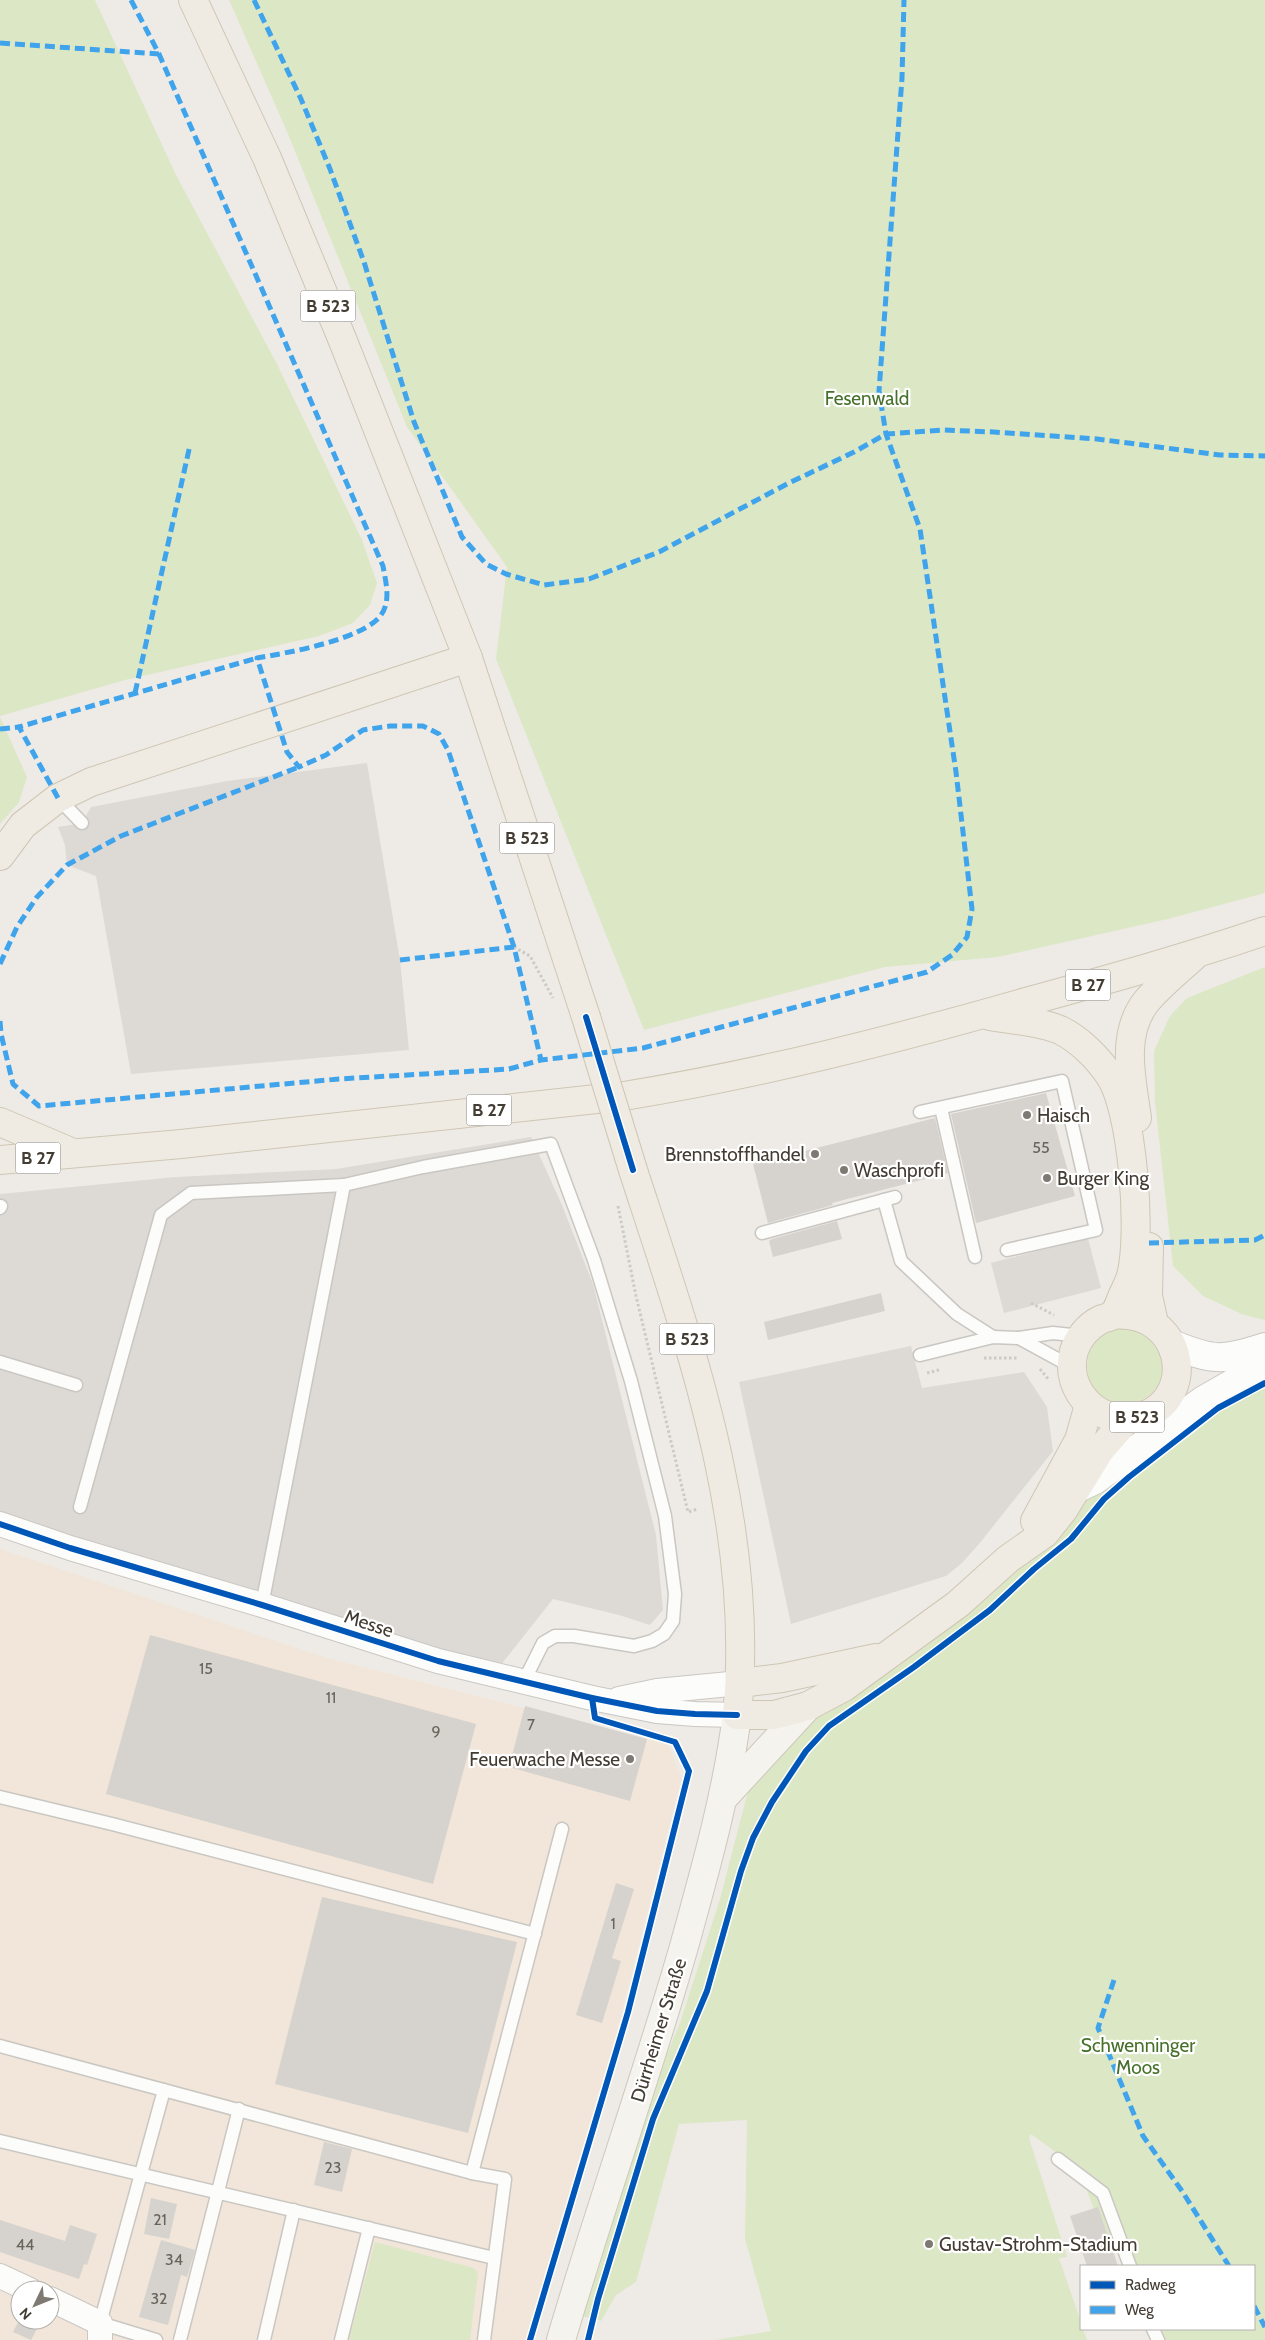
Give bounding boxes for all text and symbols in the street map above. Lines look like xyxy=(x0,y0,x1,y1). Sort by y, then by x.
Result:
road number: B 523 xyxy=(300,290,356,322)
park label: Fesenwald xyxy=(825,387,909,410)
road number: B 523 xyxy=(500,822,554,854)
road number: B 27 xyxy=(1066,970,1110,1000)
road number: B 27 xyxy=(466,1094,512,1126)
place label: Haisch xyxy=(1037,1104,1090,1127)
marker: Haisch xyxy=(1021,1109,1033,1121)
house number: 55 xyxy=(1032,1138,1050,1157)
road number: B 27 xyxy=(15,1142,60,1174)
place label: Brennstoffhandel xyxy=(665,1143,806,1166)
marker: Brennstoffhandel xyxy=(809,1148,821,1160)
place label: Waschprofi xyxy=(854,1159,944,1182)
marker: Waschprofi xyxy=(838,1164,850,1176)
place label: Burger King xyxy=(1057,1167,1149,1190)
marker: Burger King xyxy=(1041,1172,1053,1184)
road number: B 523 xyxy=(660,1324,714,1355)
road number: B 523 xyxy=(1110,1401,1164,1432)
street label: Messe xyxy=(341,1605,397,1642)
house number: 15 xyxy=(199,1659,213,1678)
house number: 11 xyxy=(326,1688,336,1707)
house number: 7 xyxy=(527,1715,535,1734)
house number: 9 xyxy=(431,1722,441,1741)
place label: Feuerwache Messe xyxy=(469,1748,620,1771)
marker: Feuerwache Messe xyxy=(624,1753,636,1765)
house number: 1 xyxy=(610,1914,616,1933)
street label: Dürrheimer Straße xyxy=(626,1955,691,2105)
park label: Schwenninger Moos xyxy=(1081,2034,1195,2079)
house number: 23 xyxy=(324,2158,342,2177)
house number: 21 xyxy=(153,2210,167,2229)
place label: Gustav-Strohm-Stadium xyxy=(939,2233,1138,2256)
house number: 44 xyxy=(16,2235,34,2254)
marker: Gustav-Strohm-Stadium xyxy=(923,2238,935,2250)
house number: 34 xyxy=(165,2250,183,2269)
legend xyxy=(1080,2265,1255,2330)
text: Radweg xyxy=(1125,2276,1176,2294)
north arrow xyxy=(10,2280,60,2330)
house number: 32 xyxy=(150,2289,168,2308)
text: Weg xyxy=(1125,2301,1154,2319)
text: N xyxy=(16,2304,35,2324)

